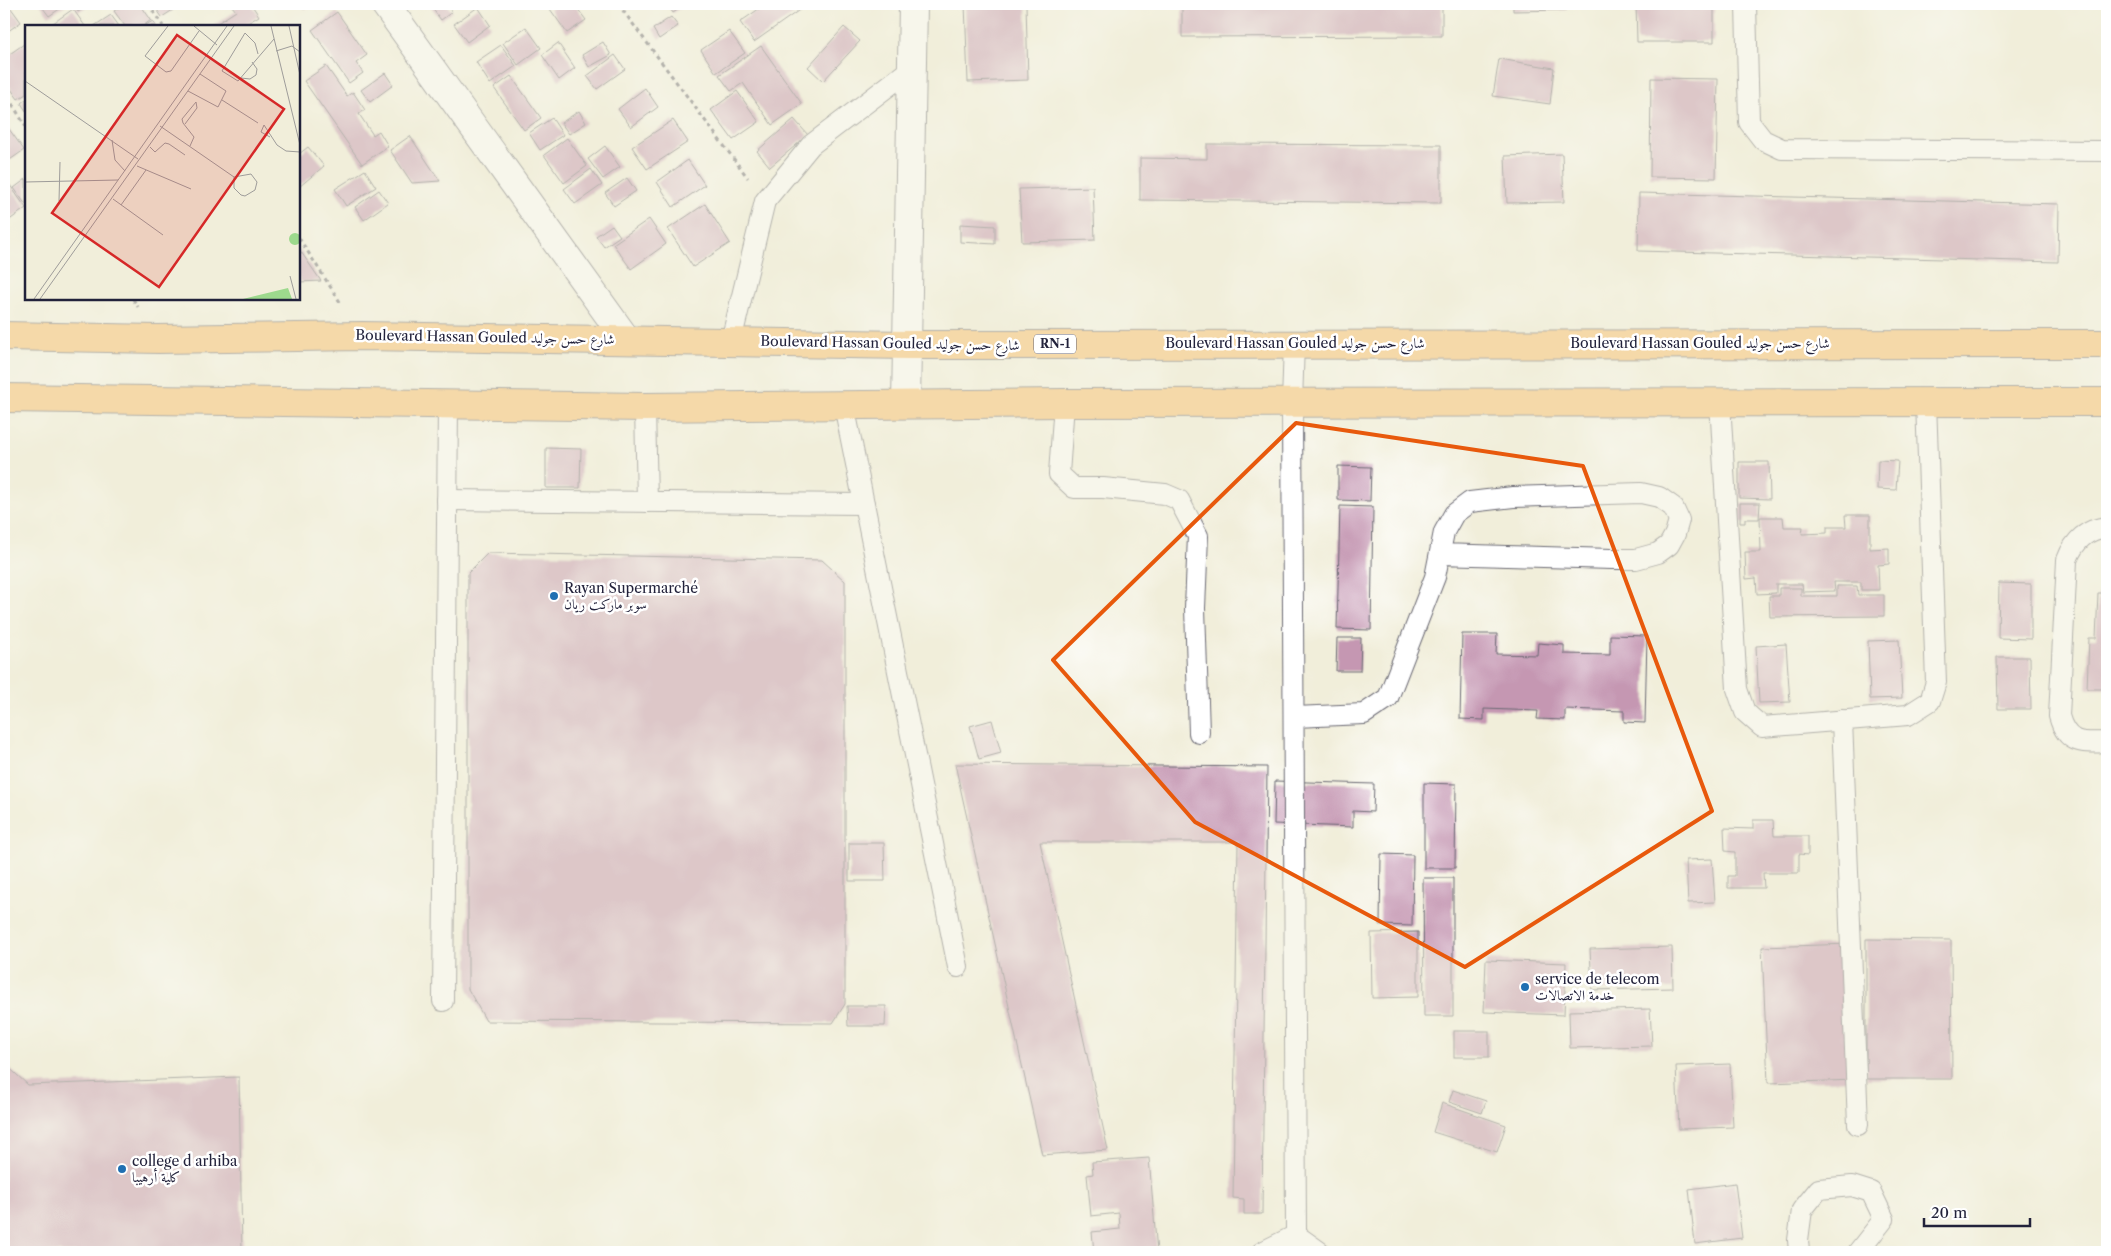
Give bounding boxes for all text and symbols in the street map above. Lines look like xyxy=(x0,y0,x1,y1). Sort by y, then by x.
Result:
inset map xyxy=(25,25,300,300)
street label: Boulevard Hassan Gouled شارع حسن جوليد xyxy=(355,326,615,351)
street label: Boulevard Hassan Gouled شارع حسن جوليد xyxy=(760,332,1020,357)
road number: RN-1 xyxy=(1034,334,1076,354)
street label: Boulevard Hassan Gouled شارع حسن جوليد xyxy=(1165,334,1425,355)
street label: Boulevard Hassan Gouled شارع حسن جوليد xyxy=(1570,334,1830,355)
place label: Rayan Supermarché سوبر ماركت ريان xyxy=(564,579,698,613)
marker: Rayan Supermarché سوبر ماركت ريان xyxy=(548,590,560,602)
place label: service de telecom خدمة الاتصالات xyxy=(1535,970,1659,1004)
marker: service de telecom خدمة الاتصالات xyxy=(1519,981,1531,993)
place label: college d arhiba كلية أرهيبا xyxy=(132,1152,238,1186)
marker: college d arhiba كلية أرهيبا xyxy=(116,1163,128,1175)
scale bar xyxy=(1924,1196,2030,1228)
text: 20 m xyxy=(1931,1203,1967,1222)

